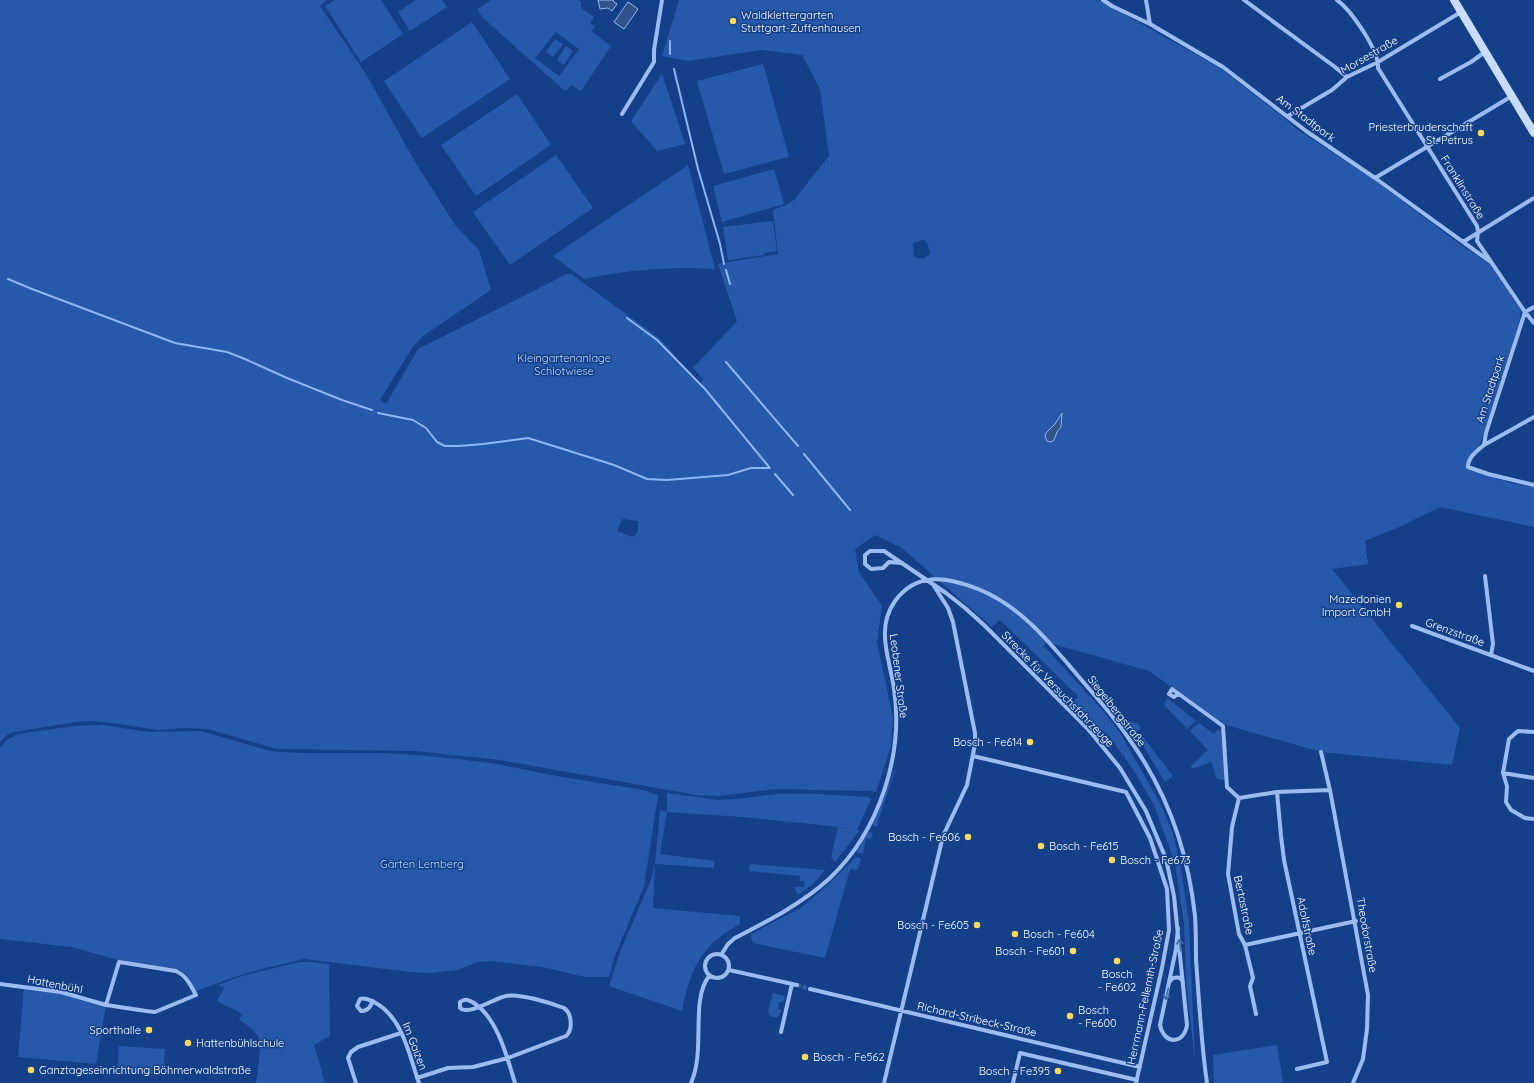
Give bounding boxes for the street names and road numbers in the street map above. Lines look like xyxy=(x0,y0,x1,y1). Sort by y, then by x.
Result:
street label: Morsestraße xyxy=(1338,33,1400,77)
street label: Am Stadtpark xyxy=(1274,91,1338,145)
street label: Franklinstraße xyxy=(1438,152,1488,222)
street label: Am Stadtpark xyxy=(1472,353,1508,425)
street label: Grenzstraße xyxy=(1423,615,1487,649)
street label: Strecke für Versuchsfahrzeuge xyxy=(999,628,1117,750)
street label: Leobener Straße xyxy=(887,633,911,719)
street label: Siegelbergstraße xyxy=(1085,673,1149,749)
street label: Bertastraße xyxy=(1231,874,1257,936)
street label: Adolfstraße xyxy=(1294,895,1320,957)
street label: Theodorstraße xyxy=(1354,896,1380,974)
street label: Herrmann-Fellemth-Straße xyxy=(1124,928,1166,1066)
street label: Hattenbühl xyxy=(26,972,84,996)
street label: Richard-Stribeck-Straße xyxy=(916,998,1038,1040)
street label: Im Gaizen xyxy=(399,1020,431,1072)

